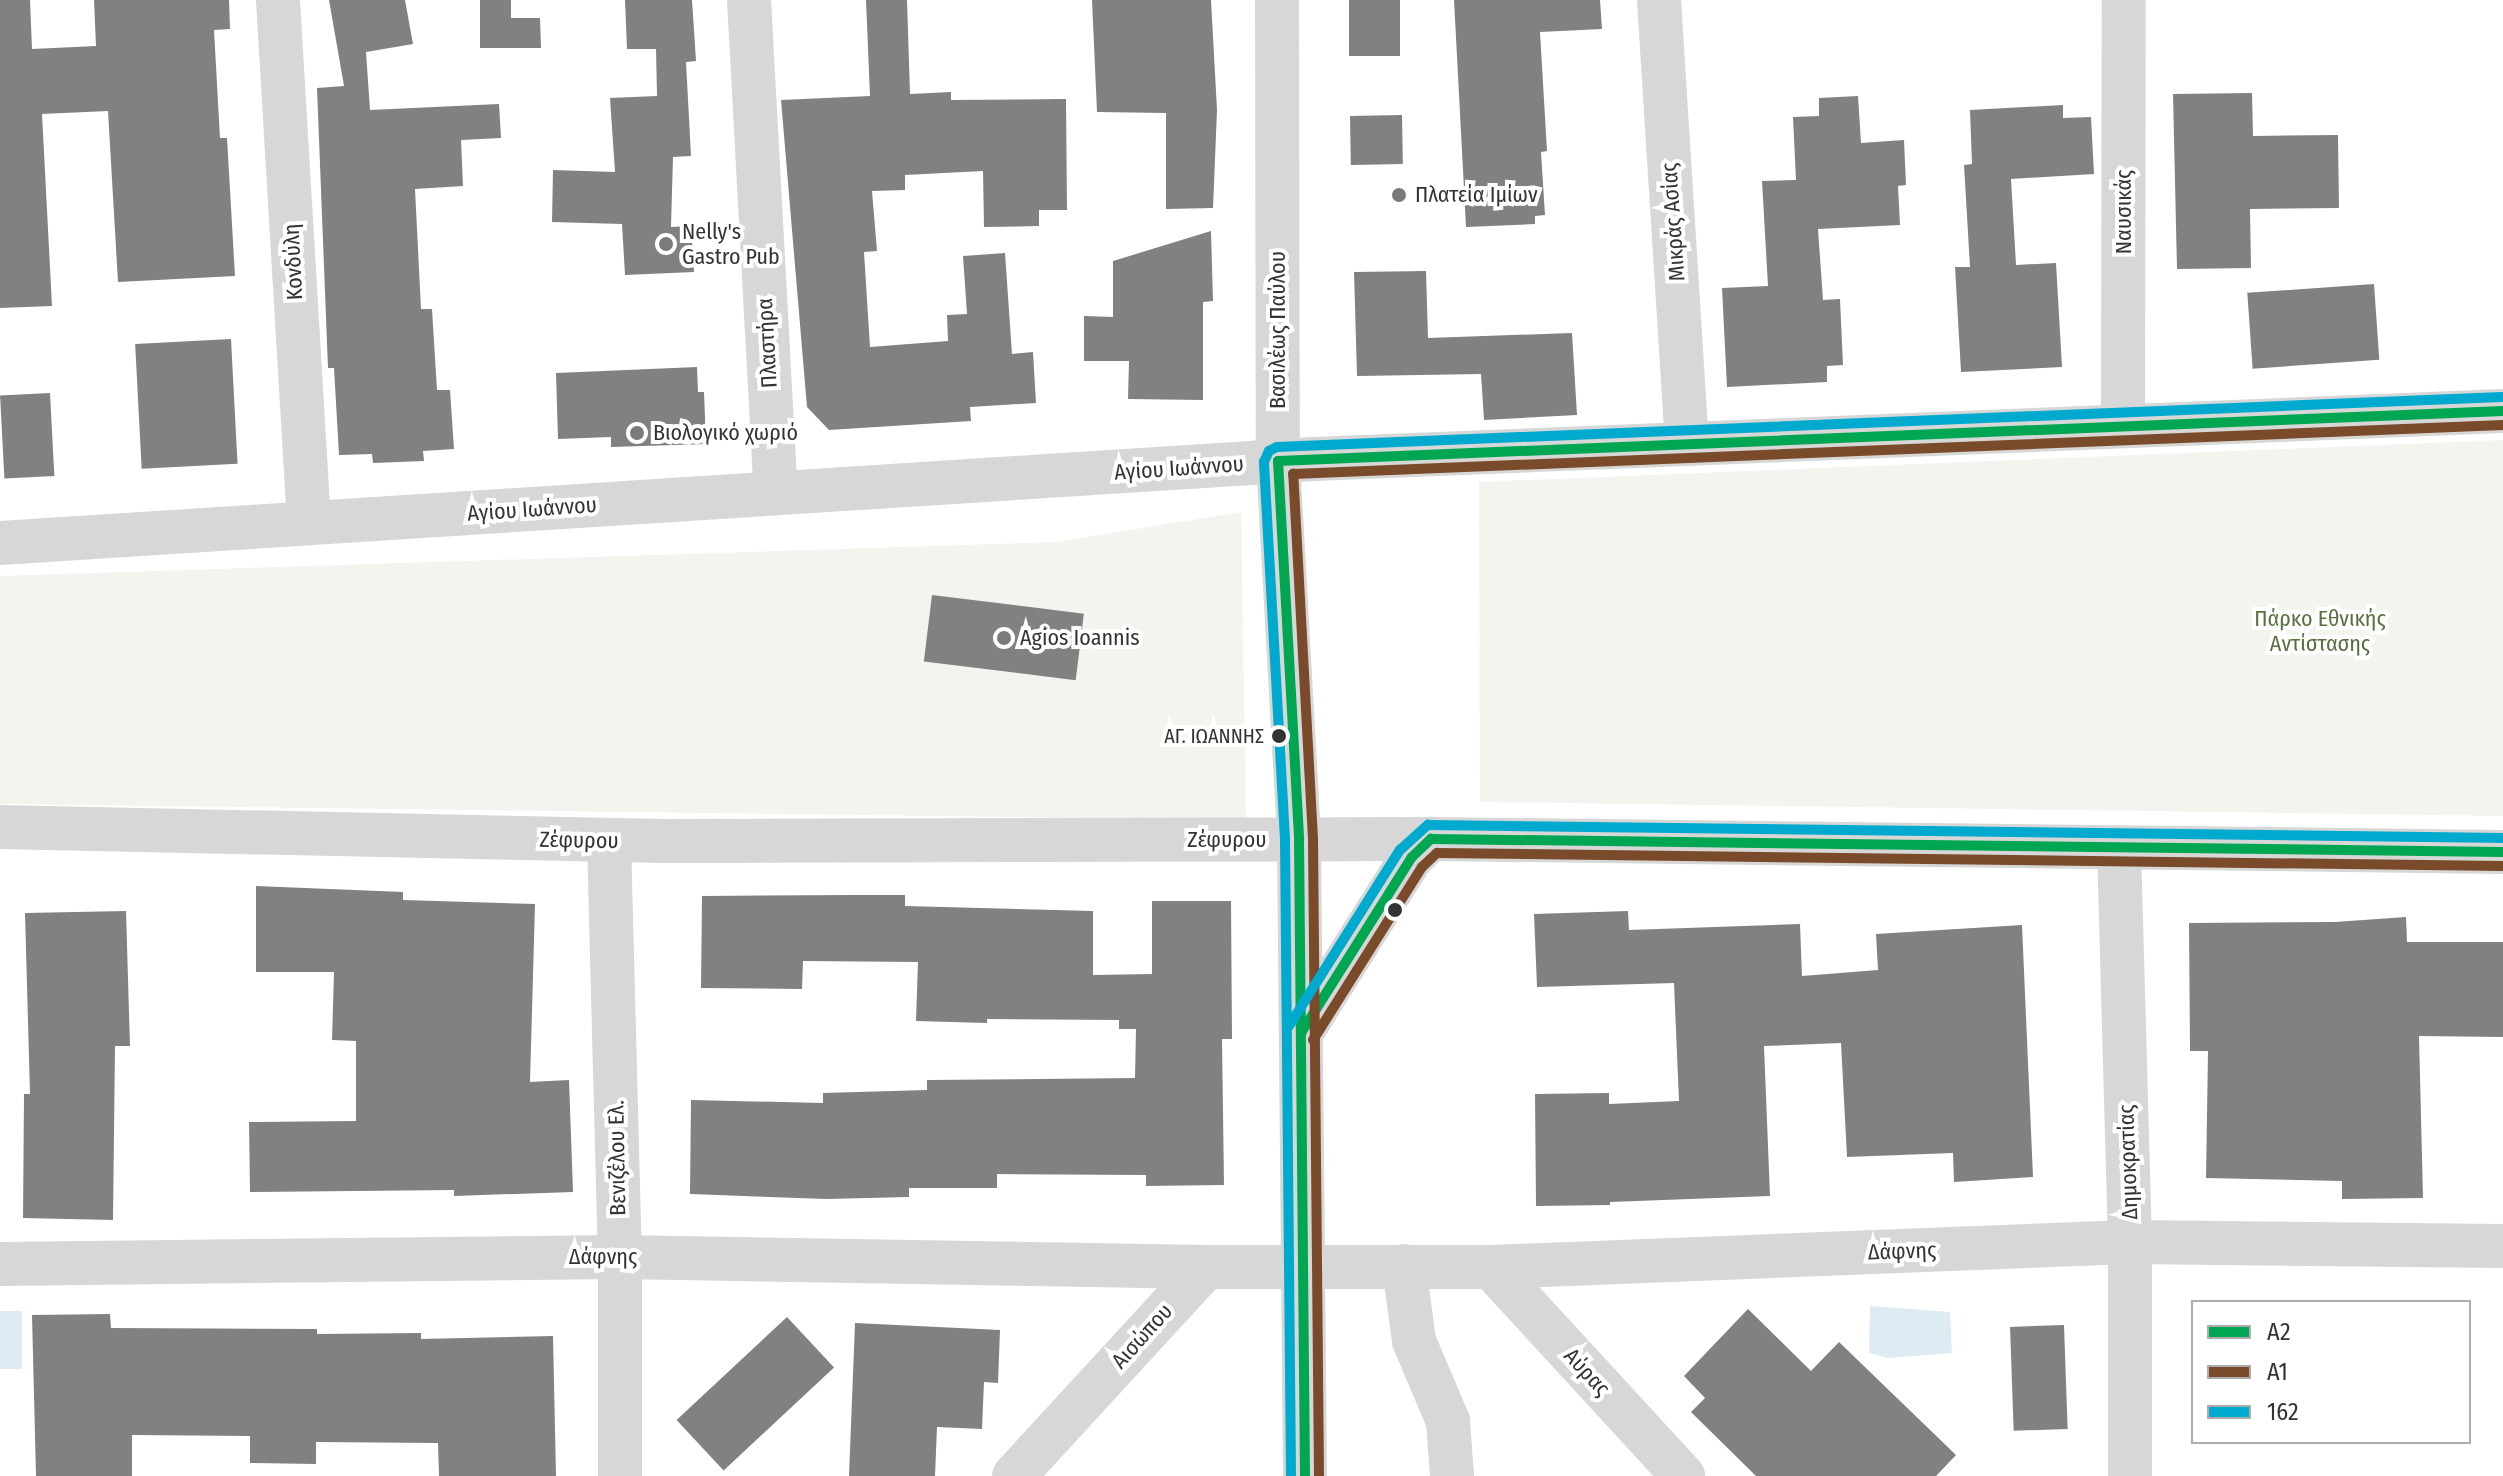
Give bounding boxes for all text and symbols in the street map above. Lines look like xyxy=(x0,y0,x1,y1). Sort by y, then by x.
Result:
street label: Μικράς Ασίας xyxy=(1656,162,1690,282)
street label: Ναυσικάς xyxy=(2111,170,2137,254)
place label: Πλατεία Ιμίων xyxy=(1415,182,1538,208)
marker: Πλατεία Ιμίων xyxy=(1390,186,1408,204)
place label: Nelly's Gastro Pub xyxy=(682,218,780,270)
street label: Κονδύλη xyxy=(278,223,308,301)
marker: Nelly's Gastro Pub xyxy=(657,235,675,253)
street label: Βασιλέως Παύλου xyxy=(1265,251,1291,409)
street label: Πλαστήρα xyxy=(751,297,783,389)
place label: Βιολογικό χωριό xyxy=(653,420,798,446)
marker: Βιολογικό χωριό xyxy=(628,424,646,442)
street label: Αγίου Ιωάννου xyxy=(1113,450,1245,486)
street label: Αγίου Ιωάννου xyxy=(466,491,598,527)
park label: Πάρκο Εθνικής Αντίστασης xyxy=(2254,605,2386,656)
place label: Agios Ioannis xyxy=(1020,625,1140,651)
marker: Agios Ioannis xyxy=(995,629,1013,647)
place label: ΑΓ. ΙΩΑΝΝΗΣ xyxy=(1164,724,1264,748)
marker: ΑΓ. ΙΩΑΝΝΗΣ xyxy=(1271,728,1287,744)
street label: Ζέφυρου xyxy=(539,826,619,854)
street label: Ζέφυρου xyxy=(1187,827,1267,853)
unlabelled marker xyxy=(1387,902,1403,918)
street label: Βενιζέλου Ελ. xyxy=(603,1100,631,1216)
street label: Δημοκρατίας xyxy=(2113,1104,2143,1220)
street label: Δάφνης xyxy=(1867,1237,1937,1265)
street label: Δάφνης xyxy=(569,1244,637,1270)
street label: Αισώπου xyxy=(1106,1298,1178,1374)
legend xyxy=(2191,1300,2471,1444)
text: Α2 xyxy=(2267,1318,2291,1346)
street label: Αύρας xyxy=(1559,1343,1615,1401)
text: Α1 xyxy=(2267,1358,2288,1386)
text: 162 xyxy=(2267,1398,2299,1426)

